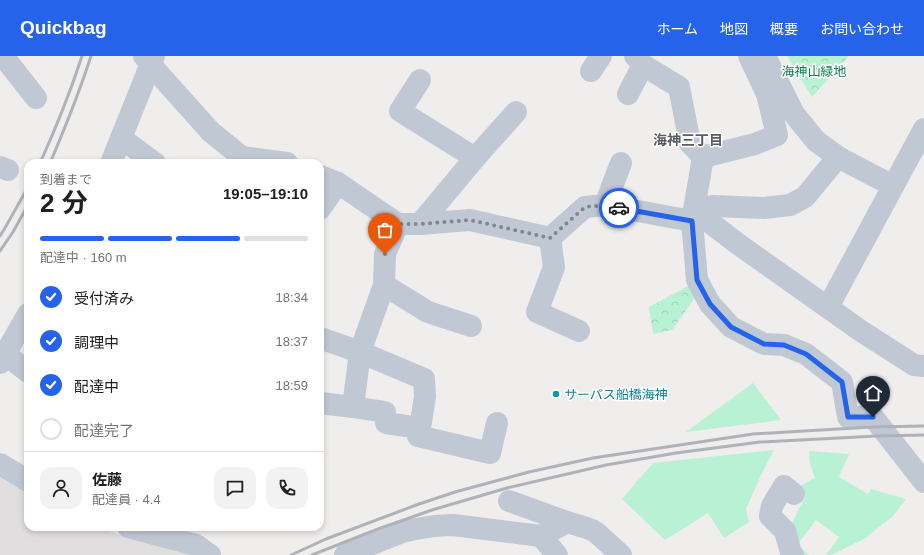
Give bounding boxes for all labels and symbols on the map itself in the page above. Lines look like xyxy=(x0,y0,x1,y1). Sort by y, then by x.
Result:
park label: 海神山緑地 xyxy=(781,64,847,79)
district label: 海神三丁目 xyxy=(653,132,723,148)
courier xyxy=(599,188,639,228)
pin xyxy=(368,213,402,254)
pin xyxy=(856,376,890,417)
place label: サーパス船橋海神 xyxy=(564,387,668,402)
marker: サーパス船橋海神 xyxy=(551,389,561,399)

